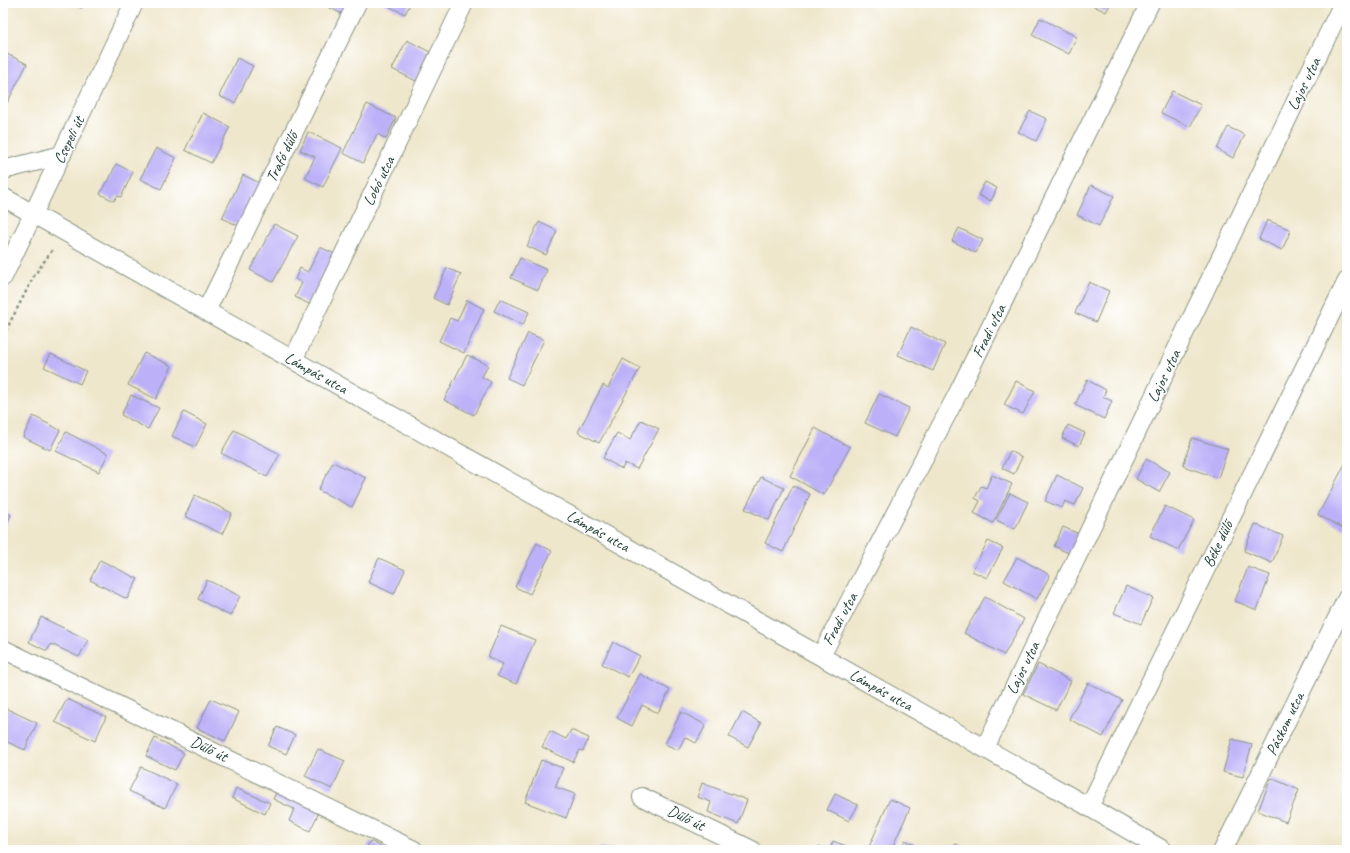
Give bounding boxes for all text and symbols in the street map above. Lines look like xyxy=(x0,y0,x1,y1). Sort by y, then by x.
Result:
street label: Lajos utca xyxy=(1283,54,1326,114)
street label: Csepeli út xyxy=(49,112,90,167)
street label: Trafó dűlő xyxy=(261,126,304,185)
street label: Lobó utca xyxy=(359,152,400,209)
street label: Fradi utca xyxy=(968,300,1011,361)
street label: Lajos utca xyxy=(1143,346,1186,406)
street label: Lámpás utca xyxy=(281,348,352,399)
street label: Lámpás utca xyxy=(563,506,634,557)
street label: Béke dűlő xyxy=(1198,515,1239,570)
street label: Fradi utca xyxy=(818,588,863,649)
street label: Lajos utca xyxy=(1002,638,1045,698)
street label: Lámpás utca xyxy=(846,665,917,716)
street label: Páskom utca xyxy=(1261,688,1309,759)
street label: Dűlő út xyxy=(187,732,232,767)
street label: Dűlő út xyxy=(664,801,709,836)

